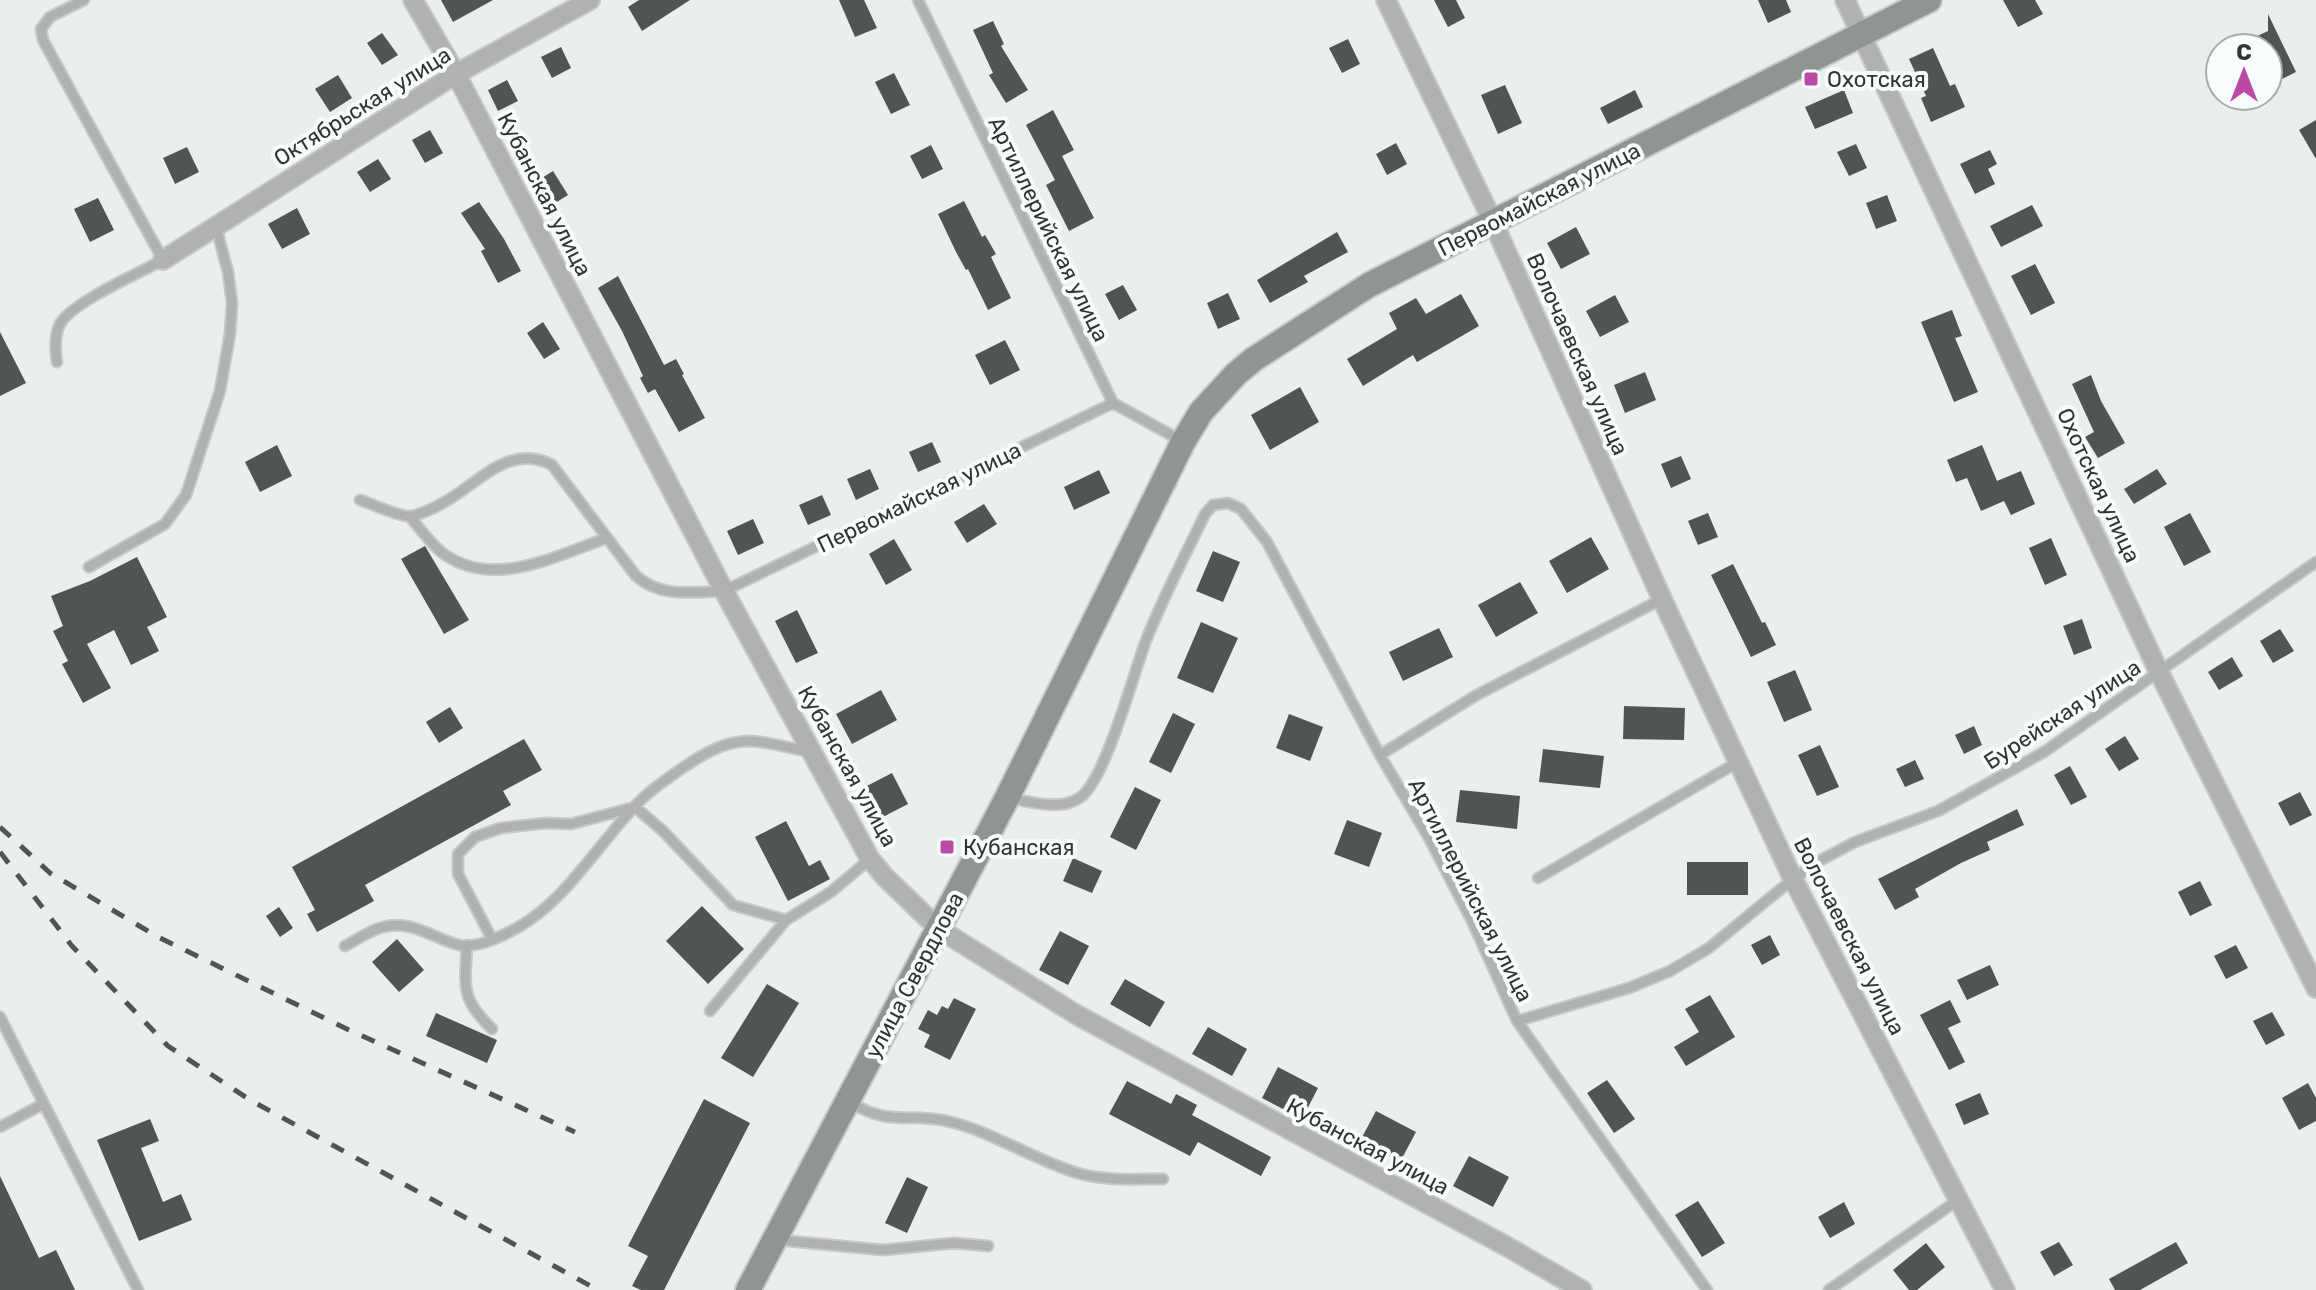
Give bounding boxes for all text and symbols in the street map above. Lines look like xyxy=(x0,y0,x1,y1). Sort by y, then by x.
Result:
north arrow xyxy=(2204,32,2284,112)
text: С xyxy=(2236,39,2252,66)
street label: Октябрьская улица xyxy=(269,41,456,172)
place label: Охотская xyxy=(1827,66,1926,93)
marker: Охотская xyxy=(1802,70,1820,88)
street label: Кубанская улица xyxy=(492,108,597,281)
street label: Артиллерийская улица xyxy=(982,112,1115,346)
street label: Первомайская улица xyxy=(1434,137,1645,262)
street label: Волочаевская улица xyxy=(1521,249,1634,459)
street label: Охотская улица xyxy=(2051,404,2146,567)
street label: Первомайская улица xyxy=(813,436,1026,559)
street label: Бурейская улица xyxy=(1979,654,2146,775)
street label: Кубанская улица xyxy=(792,681,903,852)
street label: Артиллерийская улица xyxy=(1402,774,1539,1006)
street label: Волочаевская улица xyxy=(1788,833,1911,1040)
place label: Кубанская xyxy=(963,834,1074,861)
marker: Кубанская xyxy=(938,838,956,856)
street label: улица Свердлова xyxy=(859,888,970,1063)
street label: Кубанская улица xyxy=(1282,1092,1454,1201)

